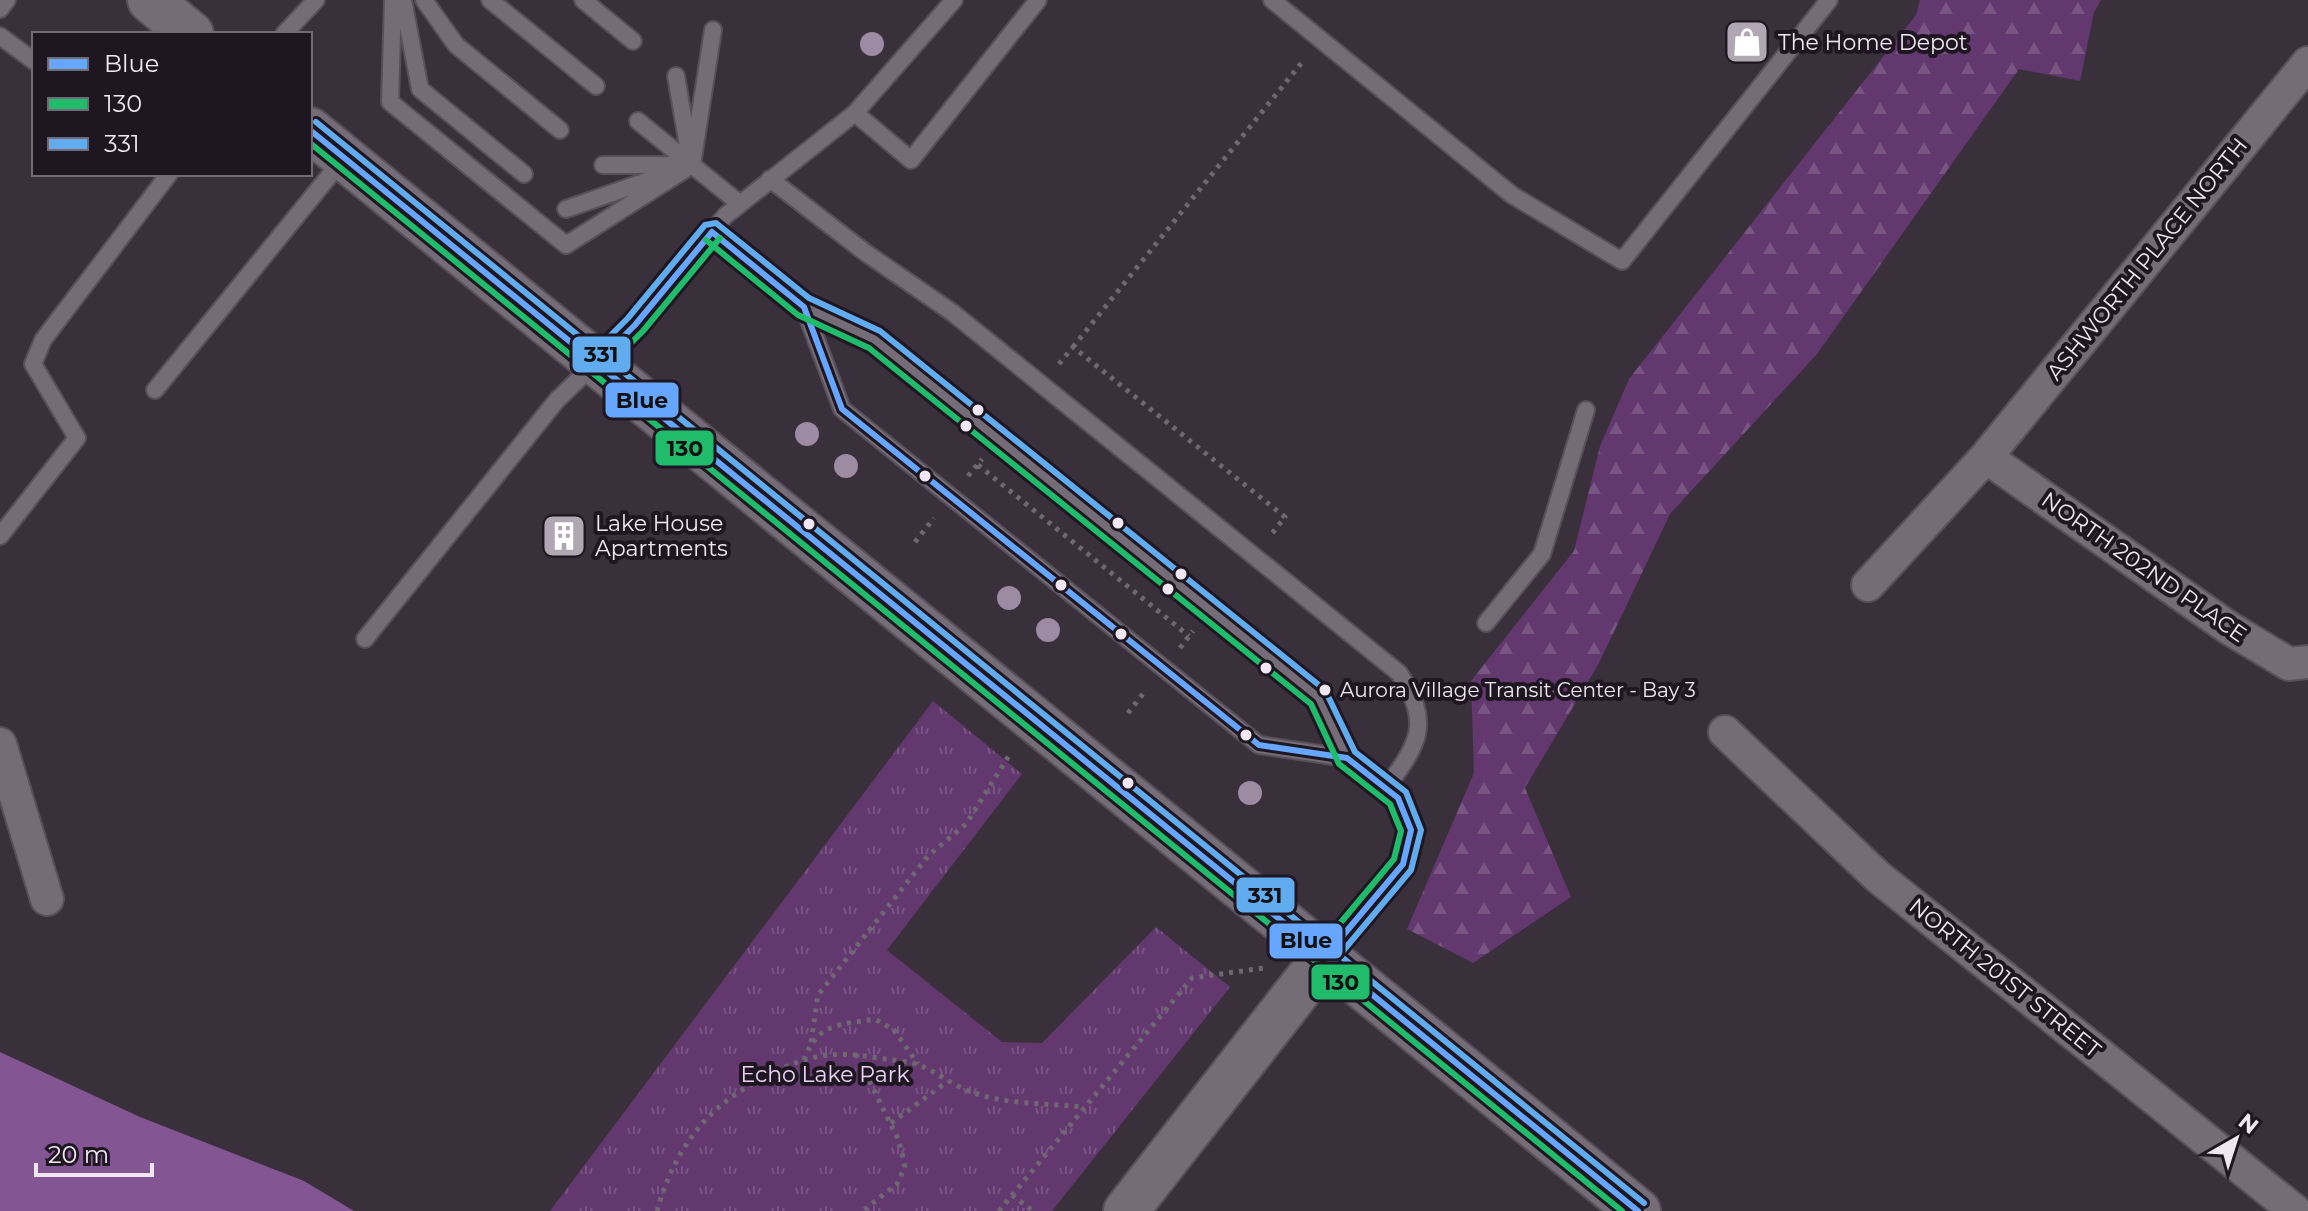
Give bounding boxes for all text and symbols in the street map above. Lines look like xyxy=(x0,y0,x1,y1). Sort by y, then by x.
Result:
shop icon: The Home Depot xyxy=(1723,18,1771,66)
place label: The Home Depot xyxy=(1778,29,1968,56)
legend xyxy=(32,32,312,176)
text: Blue xyxy=(104,49,159,78)
text: 130 xyxy=(104,89,142,118)
text: 331 xyxy=(104,129,140,158)
street label: ASHWORTH PLACE NORTH xyxy=(2041,132,2253,386)
line badge: 331 xyxy=(571,335,632,374)
text: 331 xyxy=(583,341,618,368)
line badge: Blue xyxy=(604,381,680,419)
text: Blue xyxy=(616,387,668,414)
unlabelled marker xyxy=(970,402,986,418)
unlabelled marker xyxy=(958,418,974,434)
line badge: 130 xyxy=(654,429,715,467)
text: 130 xyxy=(667,435,703,462)
unlabelled marker xyxy=(917,468,933,484)
street label: NORTH 202ND PLACE xyxy=(2036,486,2252,648)
place label: Lake House Apartments xyxy=(595,510,728,562)
building icon: Lake House Apartments xyxy=(540,512,588,560)
unlabelled marker xyxy=(1110,515,1126,531)
unlabelled marker xyxy=(801,516,817,532)
unlabelled marker xyxy=(1173,566,1189,582)
unlabelled marker xyxy=(1053,577,1069,593)
unlabelled marker xyxy=(1160,581,1176,597)
unlabelled marker xyxy=(1113,626,1129,642)
unlabelled marker xyxy=(1258,660,1274,676)
place label: Aurora Village Transit Center - Bay 3 xyxy=(1340,678,1696,702)
marker: Aurora Village Transit Center - Bay 3 xyxy=(1317,682,1333,698)
unlabelled marker xyxy=(1238,727,1254,743)
unlabelled marker xyxy=(1120,775,1136,791)
line badge: 331 xyxy=(1235,876,1296,914)
text: 331 xyxy=(1247,882,1282,909)
street label: NORTH 201ST STREET xyxy=(1904,892,2107,1064)
line badge: Blue xyxy=(1268,922,1344,960)
text: Blue xyxy=(1280,927,1332,954)
line badge: 130 xyxy=(1310,963,1371,1001)
text: 130 xyxy=(1323,969,1359,996)
park label: Echo Lake Park xyxy=(740,1061,910,1088)
north arrow xyxy=(2196,1099,2276,1179)
text: N xyxy=(2233,1108,2264,1140)
scale bar xyxy=(36,1127,152,1177)
text: 20 m xyxy=(48,1140,109,1169)

